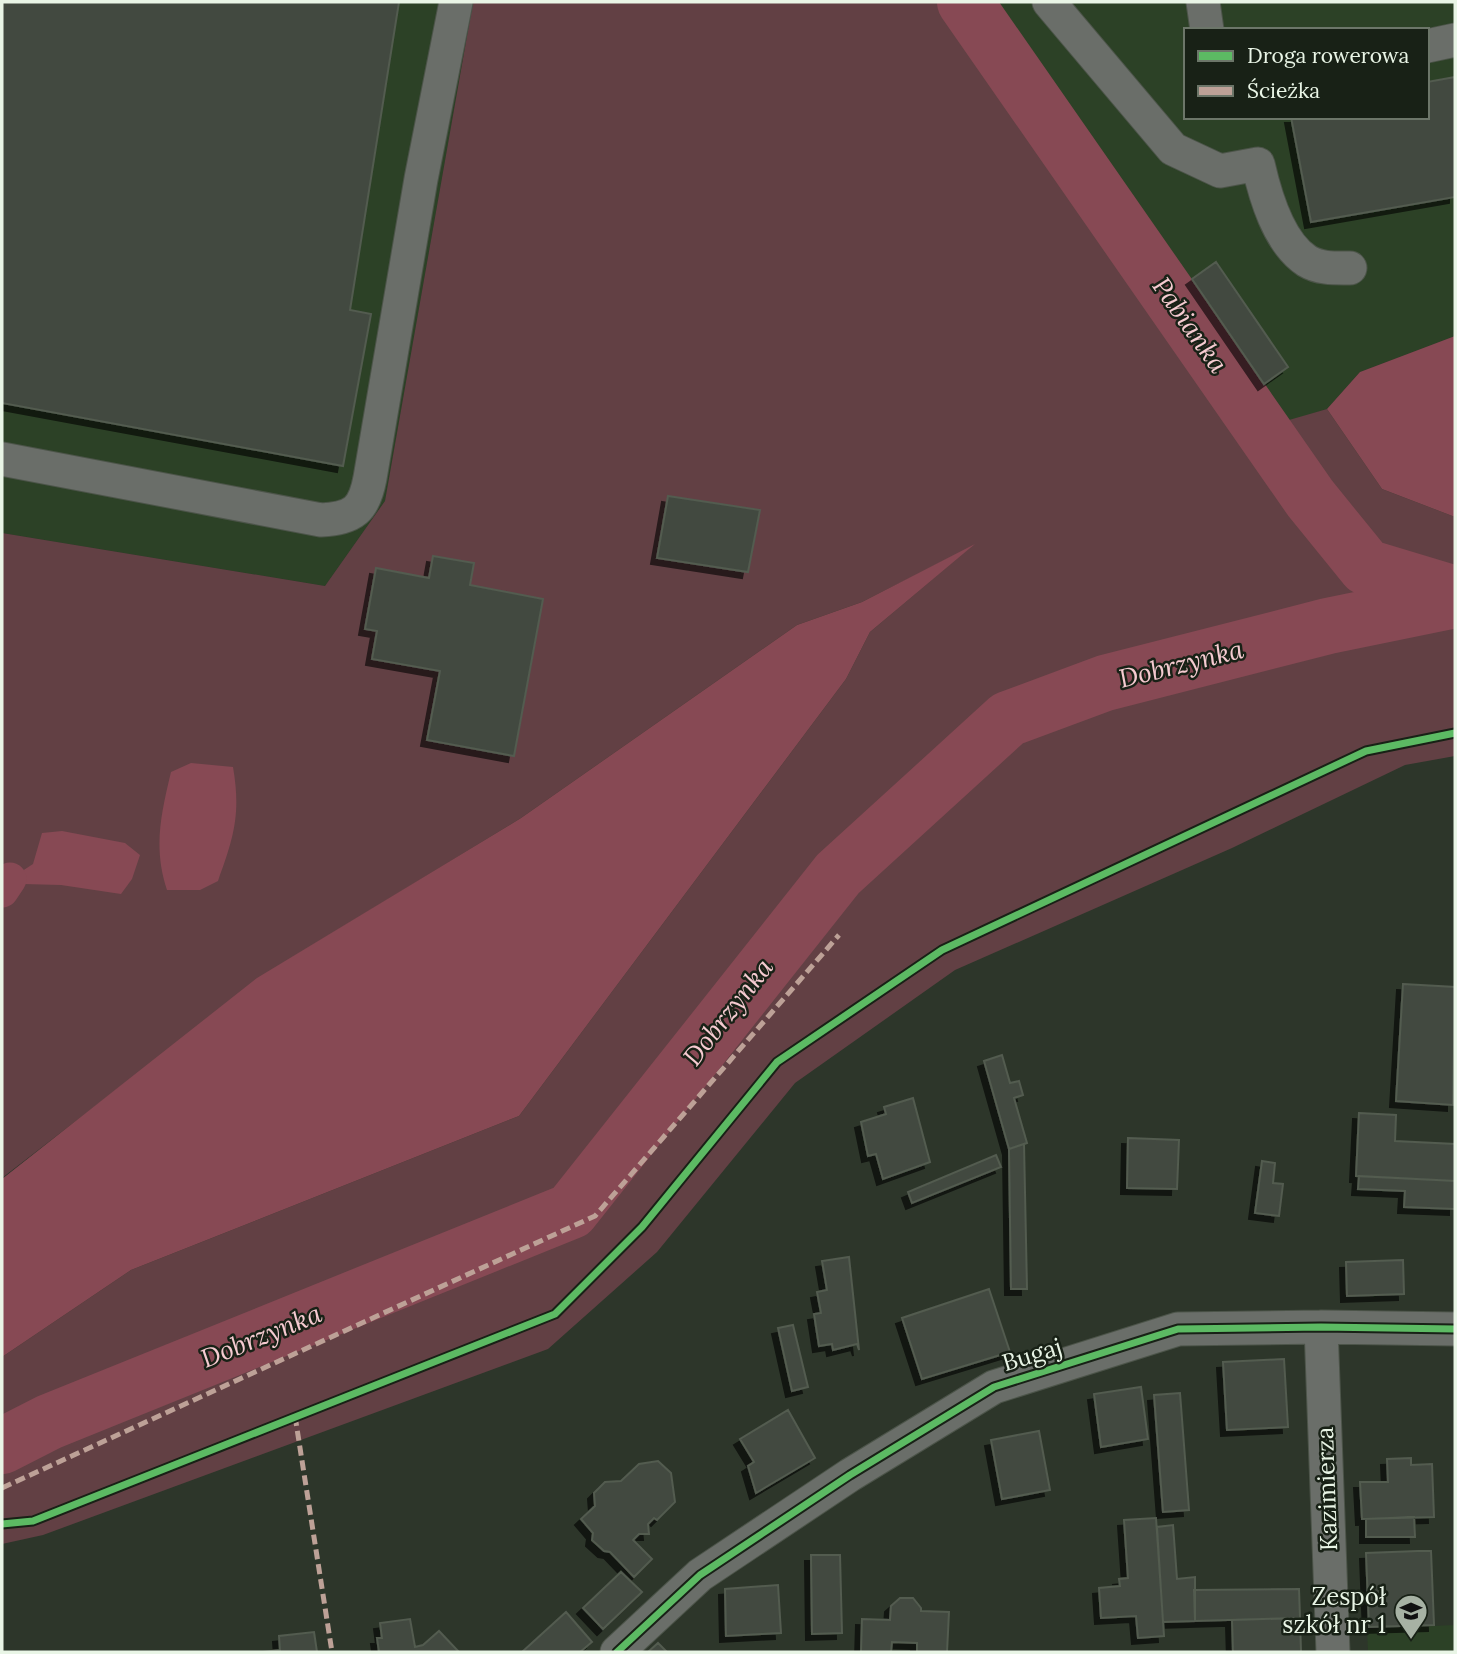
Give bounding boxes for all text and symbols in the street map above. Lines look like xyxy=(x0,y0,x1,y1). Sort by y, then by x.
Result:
legend xyxy=(1184,28,1429,119)
text: Droga rowerowa xyxy=(1247,42,1409,69)
text: Ścieżka xyxy=(1247,77,1320,104)
water label: Pabianka xyxy=(1146,271,1236,379)
water label: Dobrzynka xyxy=(1115,632,1247,695)
water label: Dobrzynka xyxy=(675,951,780,1072)
water label: Dobrzynka xyxy=(196,1296,327,1375)
street label: Bugaj xyxy=(998,1331,1066,1378)
street label: Kazimierza xyxy=(1309,1426,1344,1552)
place label: Zespół szkół nr 1 xyxy=(1282,1581,1387,1640)
school or university icon: Zespół szkół nr 1 xyxy=(1392,1592,1430,1641)

